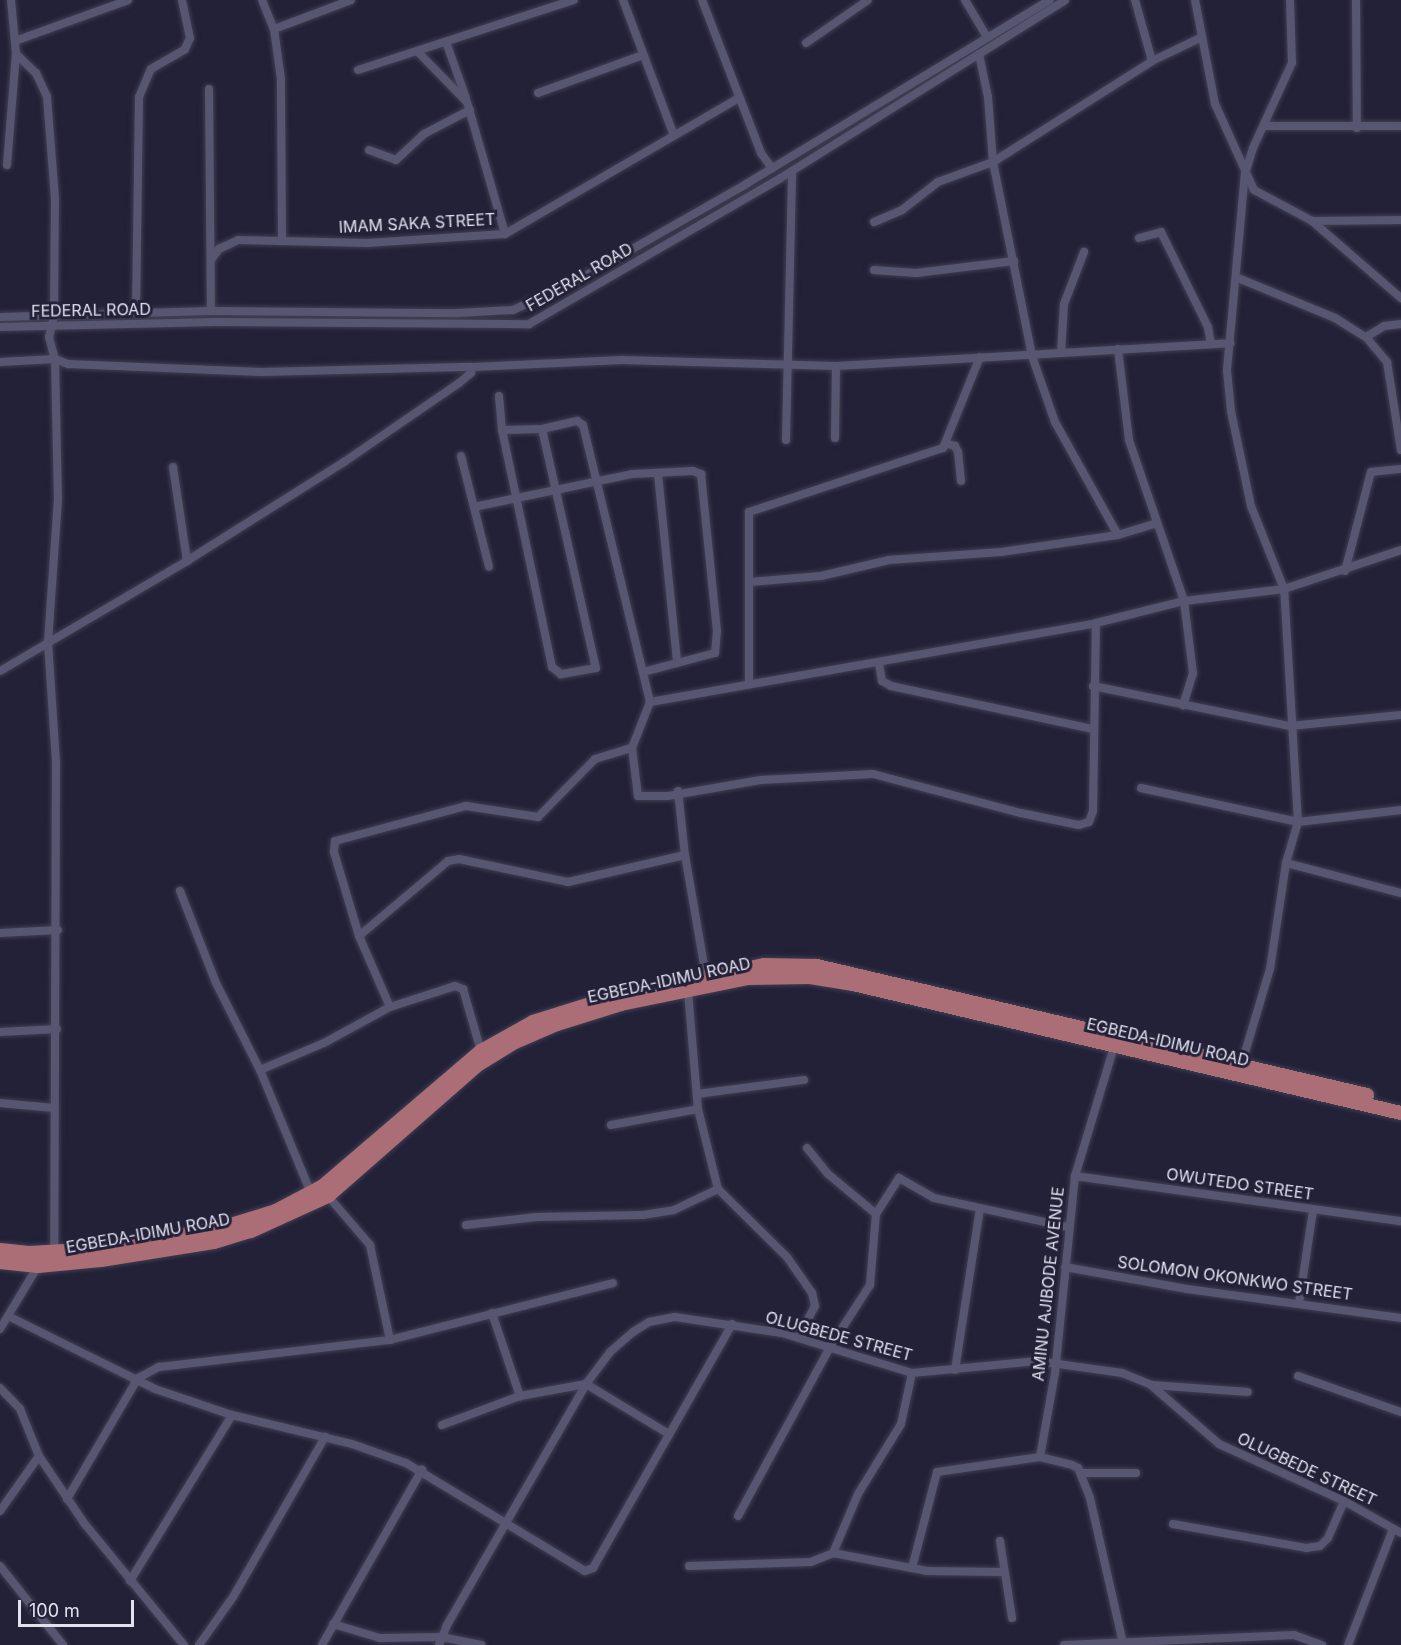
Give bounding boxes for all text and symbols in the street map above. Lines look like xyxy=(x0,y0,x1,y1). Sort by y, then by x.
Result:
street label: IMAM SAKA STREET xyxy=(338,209,496,237)
street label: FEDERAL ROAD xyxy=(522,239,636,315)
street label: FEDERAL ROAD xyxy=(31,299,151,321)
street label: EGBEDA-IDIMU ROAD xyxy=(586,953,752,1007)
street label: EGBEDA-IDIMU ROAD xyxy=(1085,1014,1251,1070)
street label: OWUTEDO STREET xyxy=(1165,1164,1315,1204)
street label: AMINU AJIBODE AVENUE xyxy=(1028,1186,1068,1382)
street label: EGBEDA-IDIMU ROAD xyxy=(65,1209,231,1257)
street label: SOLOMON OKONKWO STREET xyxy=(1116,1252,1354,1304)
street label: OLUGBEDE STREET xyxy=(763,1307,915,1365)
street label: OLUGBEDE STREET xyxy=(1234,1428,1380,1510)
scale bar xyxy=(21,1588,136,1626)
text: 100 m xyxy=(29,1600,80,1621)

